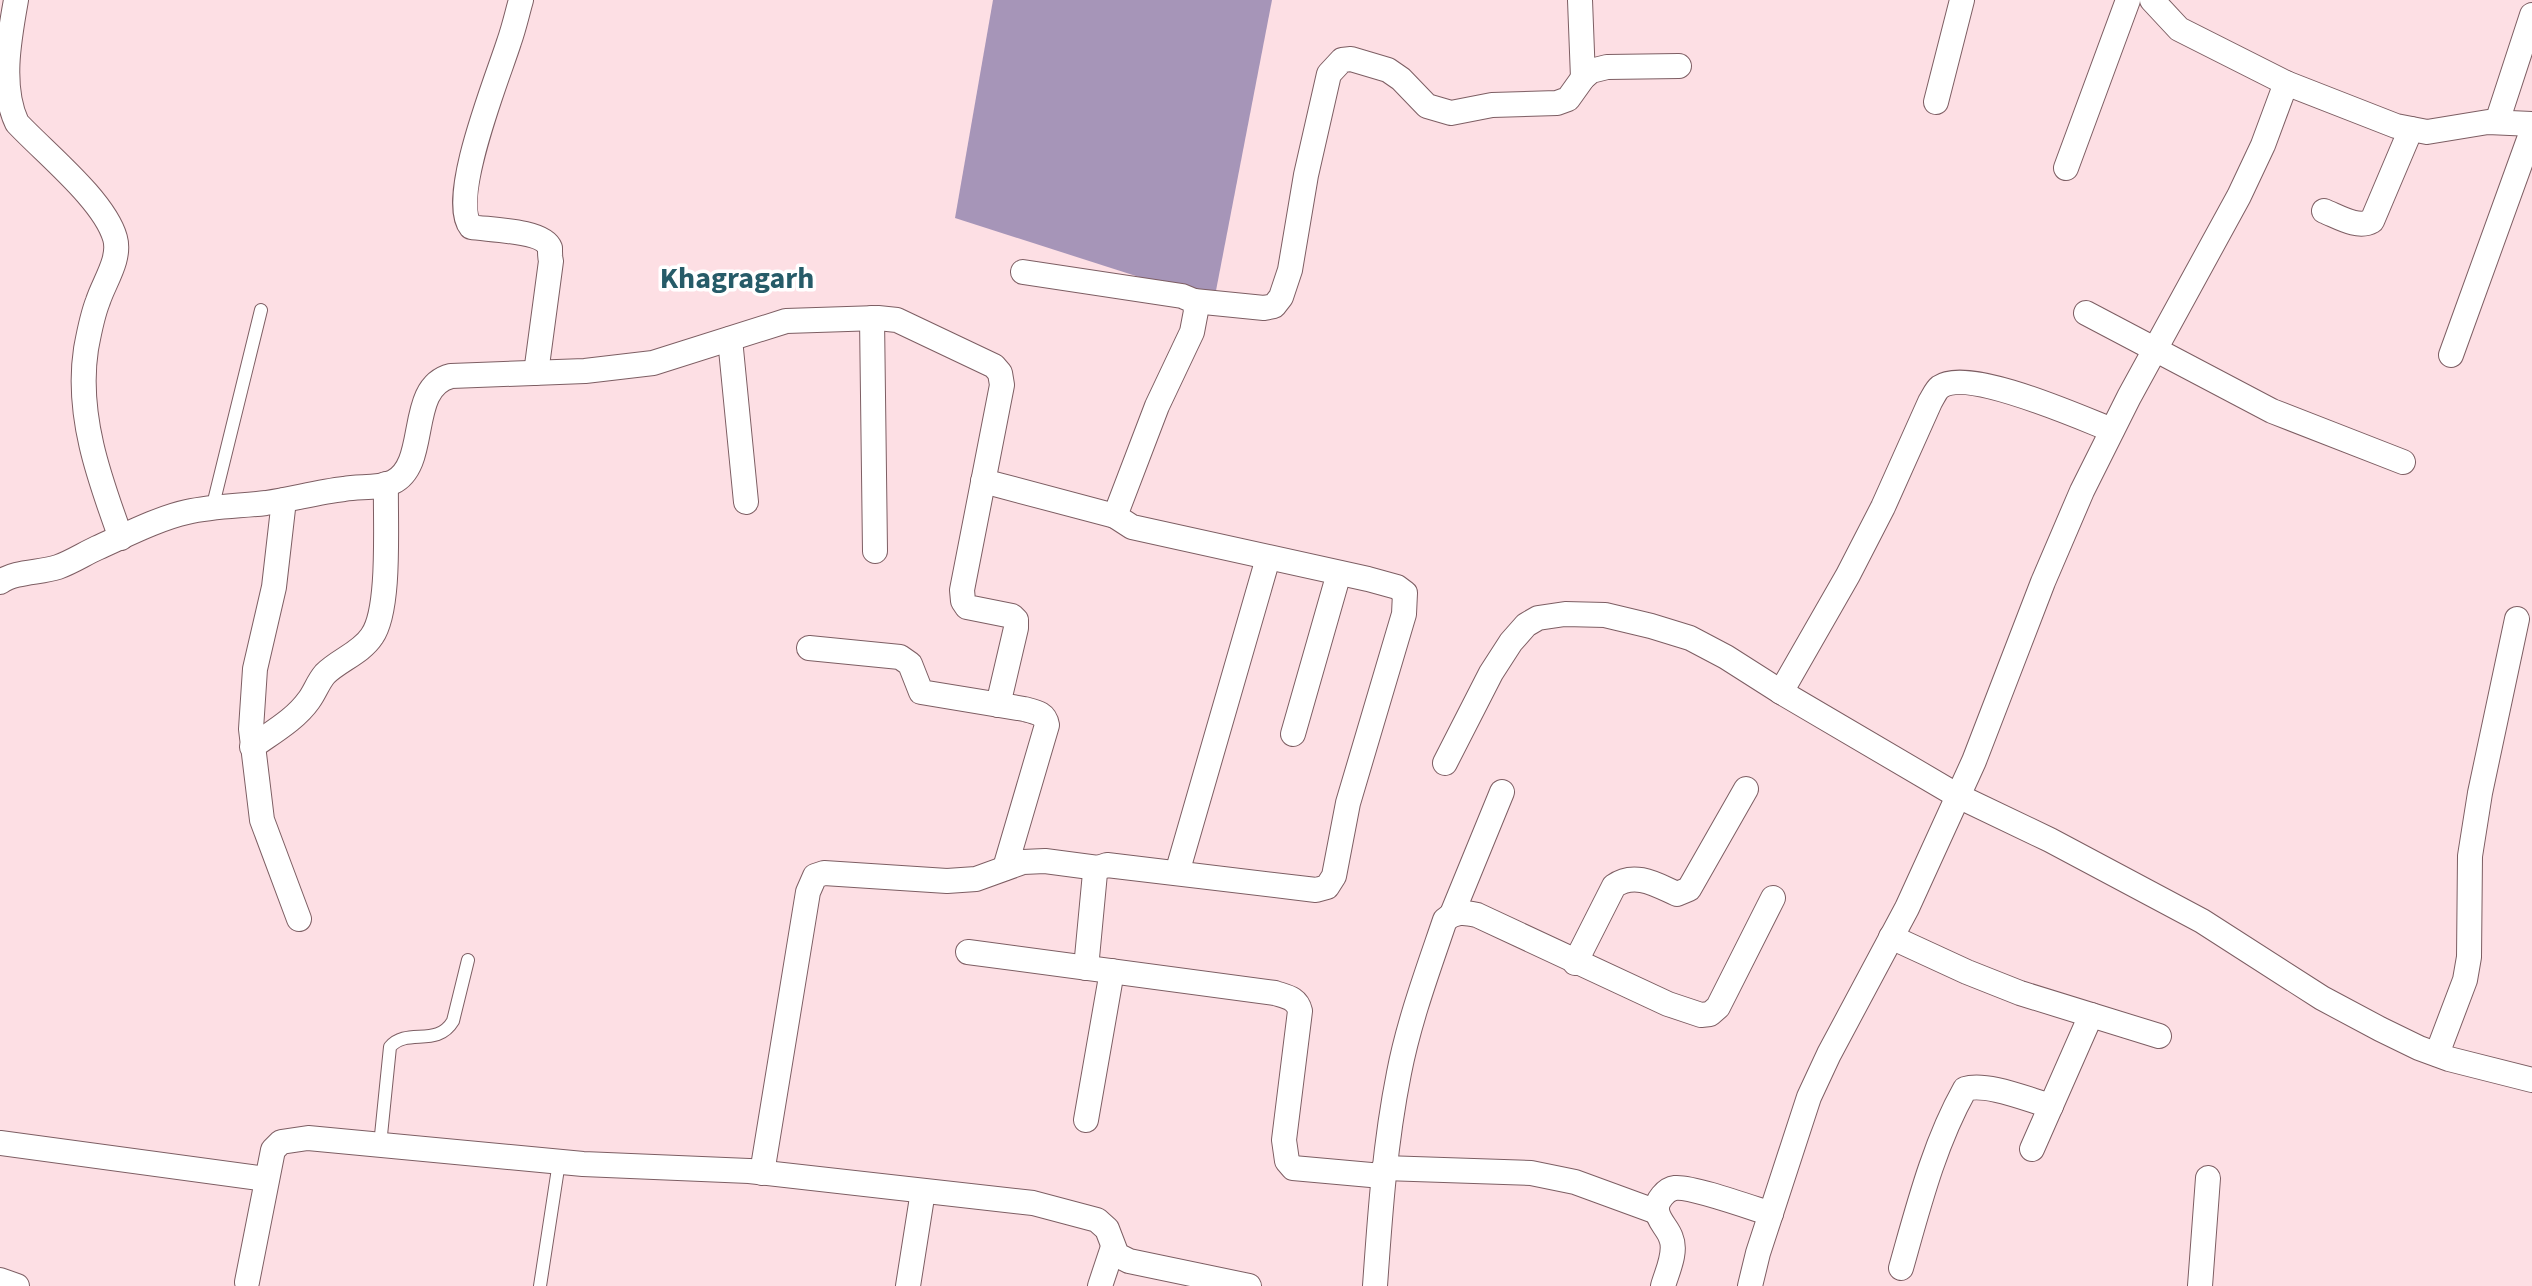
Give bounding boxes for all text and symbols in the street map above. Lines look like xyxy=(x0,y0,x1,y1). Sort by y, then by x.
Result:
district label: Khagragarh xyxy=(660,257,814,300)

